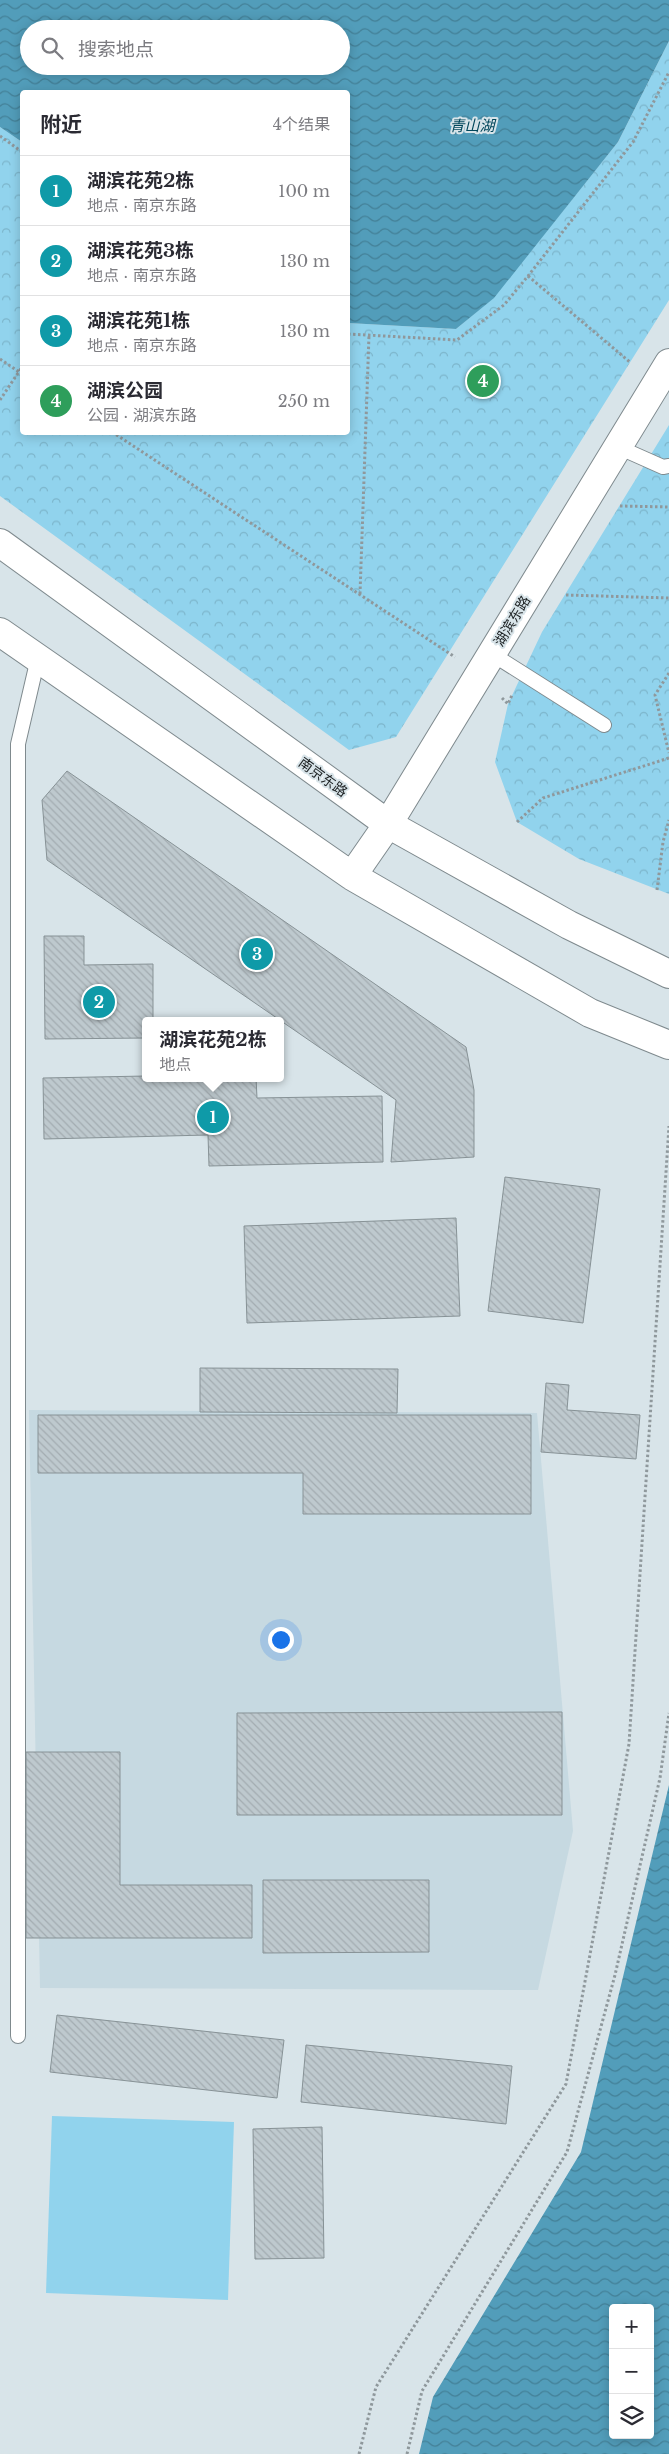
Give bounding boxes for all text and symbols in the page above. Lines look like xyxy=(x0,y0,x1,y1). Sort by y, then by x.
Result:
search box xyxy=(20,20,350,75)
icon: search xyxy=(38,34,66,62)
text: 搜索地点 xyxy=(78,38,154,61)
text: 附近 xyxy=(40,112,82,138)
text: 4个结果 xyxy=(273,114,330,134)
water label: 青山湖 xyxy=(449,116,496,135)
text: 湖滨花苑2栋 xyxy=(87,169,194,192)
text: 1 xyxy=(53,181,59,201)
text: 100 m xyxy=(278,181,330,201)
text: 地点 · 南京东路 xyxy=(87,195,197,215)
text: 湖滨花苑3栋 xyxy=(87,239,194,262)
text: 2 xyxy=(51,251,61,271)
text: 130 m xyxy=(280,251,330,271)
text: 地点 · 南京东路 xyxy=(87,265,197,285)
text: 湖滨花苑1栋 xyxy=(87,309,190,332)
text: 3 xyxy=(51,321,61,341)
text: 130 m xyxy=(280,321,330,341)
text: 地点 · 南京东路 xyxy=(87,335,197,355)
pin: 4 xyxy=(467,362,499,400)
text: 湖滨公园 xyxy=(87,379,163,402)
text: 4 xyxy=(51,391,61,411)
text: 250 m xyxy=(278,391,330,411)
text: 公园 · 湖滨东路 xyxy=(87,405,197,425)
street label: 湖滨东路 xyxy=(490,592,534,650)
street label: 南京东路 xyxy=(295,753,351,801)
pin: 3 xyxy=(241,935,273,973)
pin: 2 xyxy=(83,983,115,1021)
popup xyxy=(142,1017,284,1082)
text: 湖滨花苑2栋 xyxy=(159,1028,267,1051)
text: 地点 xyxy=(159,1054,191,1074)
pin: 1 xyxy=(197,1098,229,1136)
your location xyxy=(268,1627,294,1653)
map controls xyxy=(609,2304,654,2439)
button: + xyxy=(609,2304,654,2349)
button: − xyxy=(609,2349,654,2394)
button: layers xyxy=(609,2394,654,2439)

